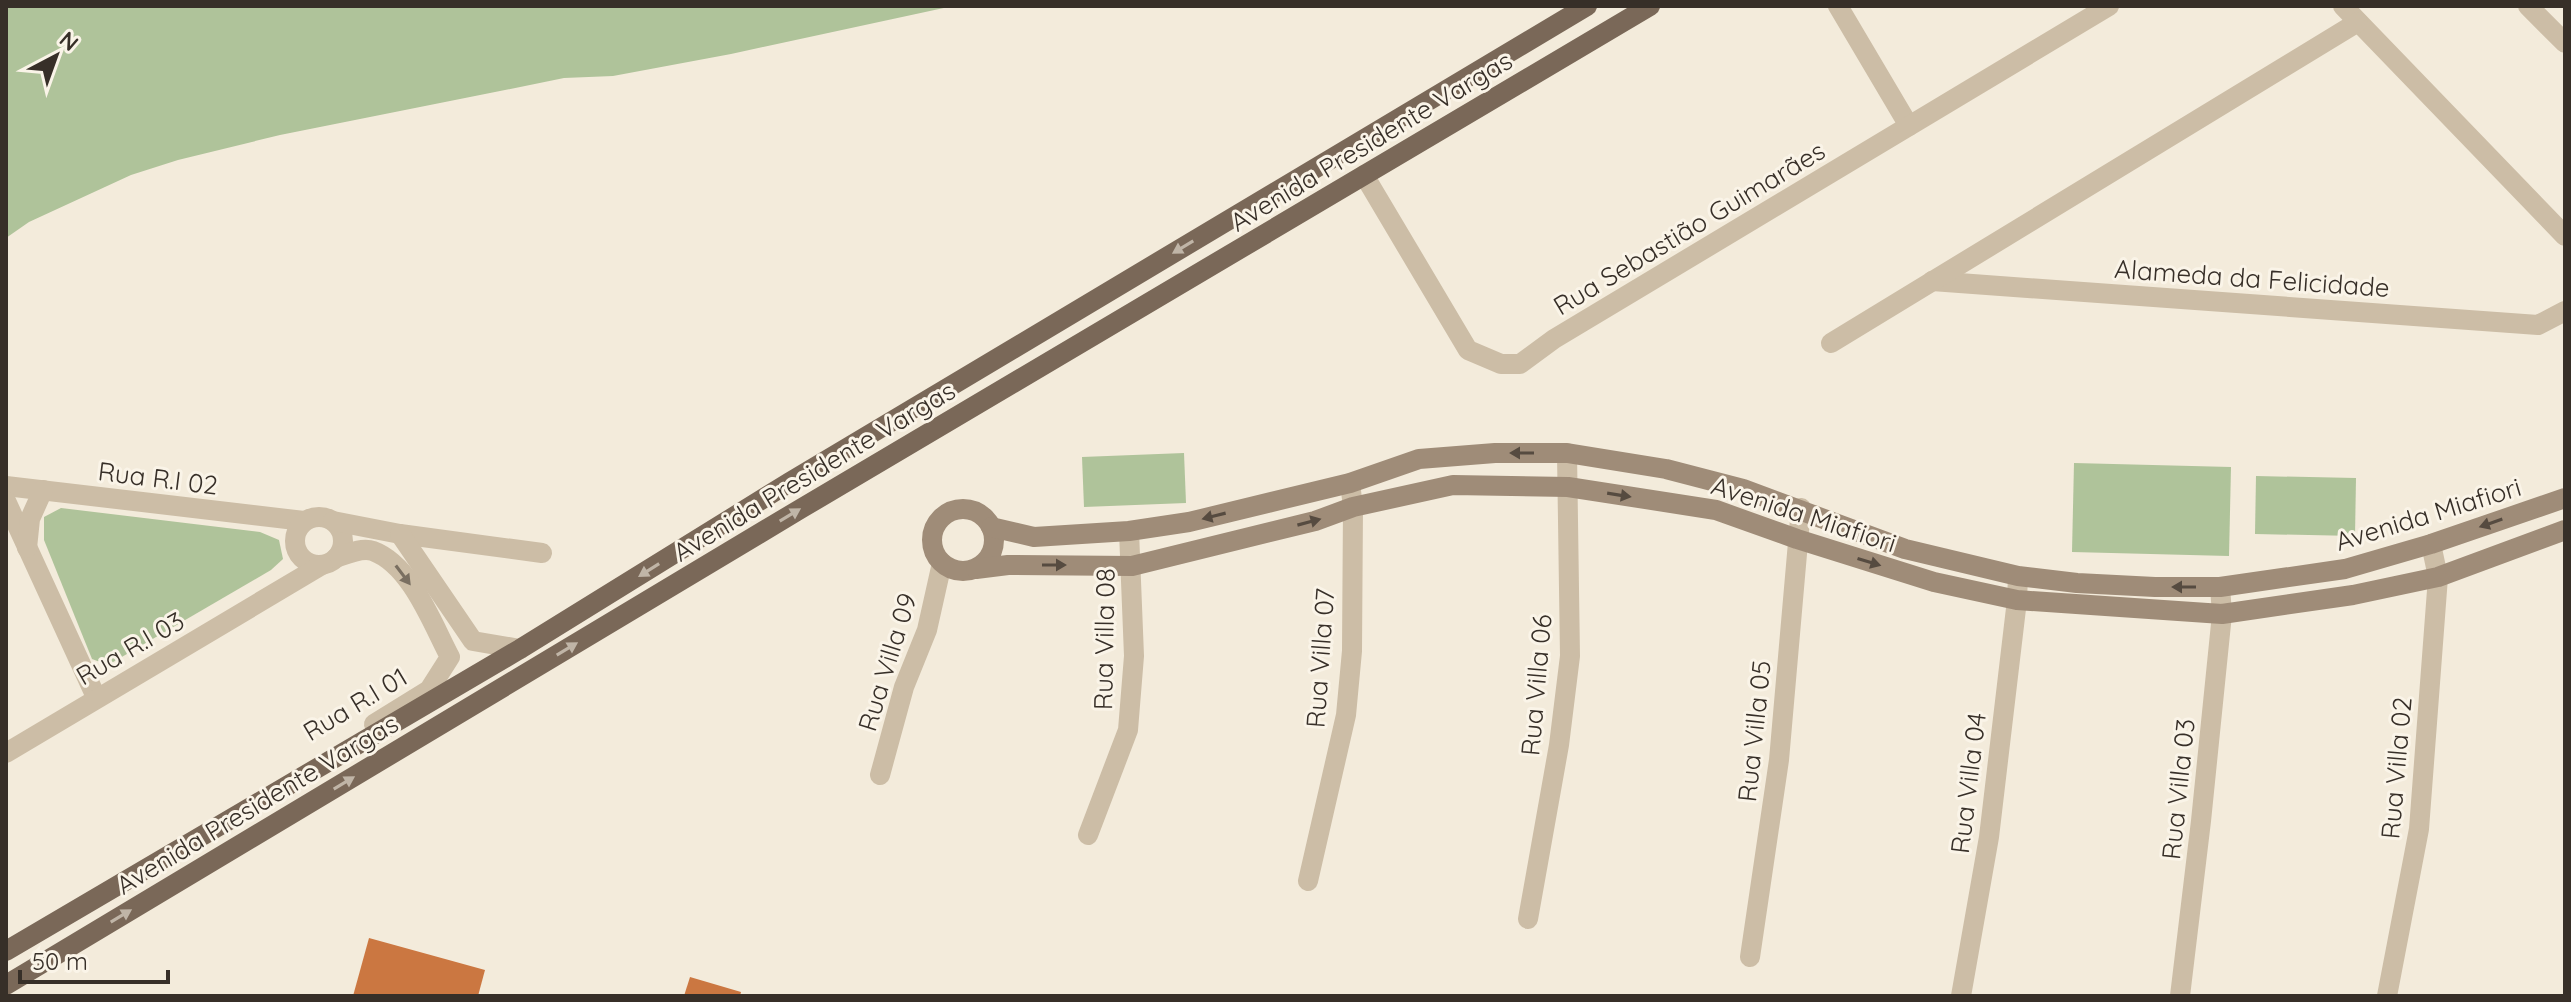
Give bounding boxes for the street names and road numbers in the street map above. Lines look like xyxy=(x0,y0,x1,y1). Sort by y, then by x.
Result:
street label: Avenida Presidente Vargas xyxy=(1224,44,1518,238)
street label: Rua Sebastião Guimarães xyxy=(1547,134,1831,322)
street label: Alameda da Felicidade xyxy=(2113,252,2391,304)
street label: Avenida Presidente Vargas xyxy=(667,374,961,568)
street label: Rua R.I 02 xyxy=(96,454,220,502)
street label: Avenida Miafiori xyxy=(1707,469,1901,559)
street label: Avenida Miafiori xyxy=(2331,470,2525,558)
street label: Rua Villa 08 xyxy=(1086,568,1122,710)
street label: Rua Villa 07 xyxy=(1299,587,1341,729)
street label: Rua Villa 09 xyxy=(850,589,924,735)
street label: Rua R.I 03 xyxy=(70,604,190,692)
street label: Rua Villa 06 xyxy=(1513,613,1559,757)
street label: Rua Villa 05 xyxy=(1730,659,1778,803)
street label: Rua R.I 01 xyxy=(297,660,413,748)
street label: Rua Villa 02 xyxy=(2373,696,2419,840)
street label: Avenida Presidente Vargas xyxy=(110,707,404,901)
street label: Rua Villa 04 xyxy=(1943,711,1993,855)
street label: Rua Villa 03 xyxy=(2154,717,2202,861)

